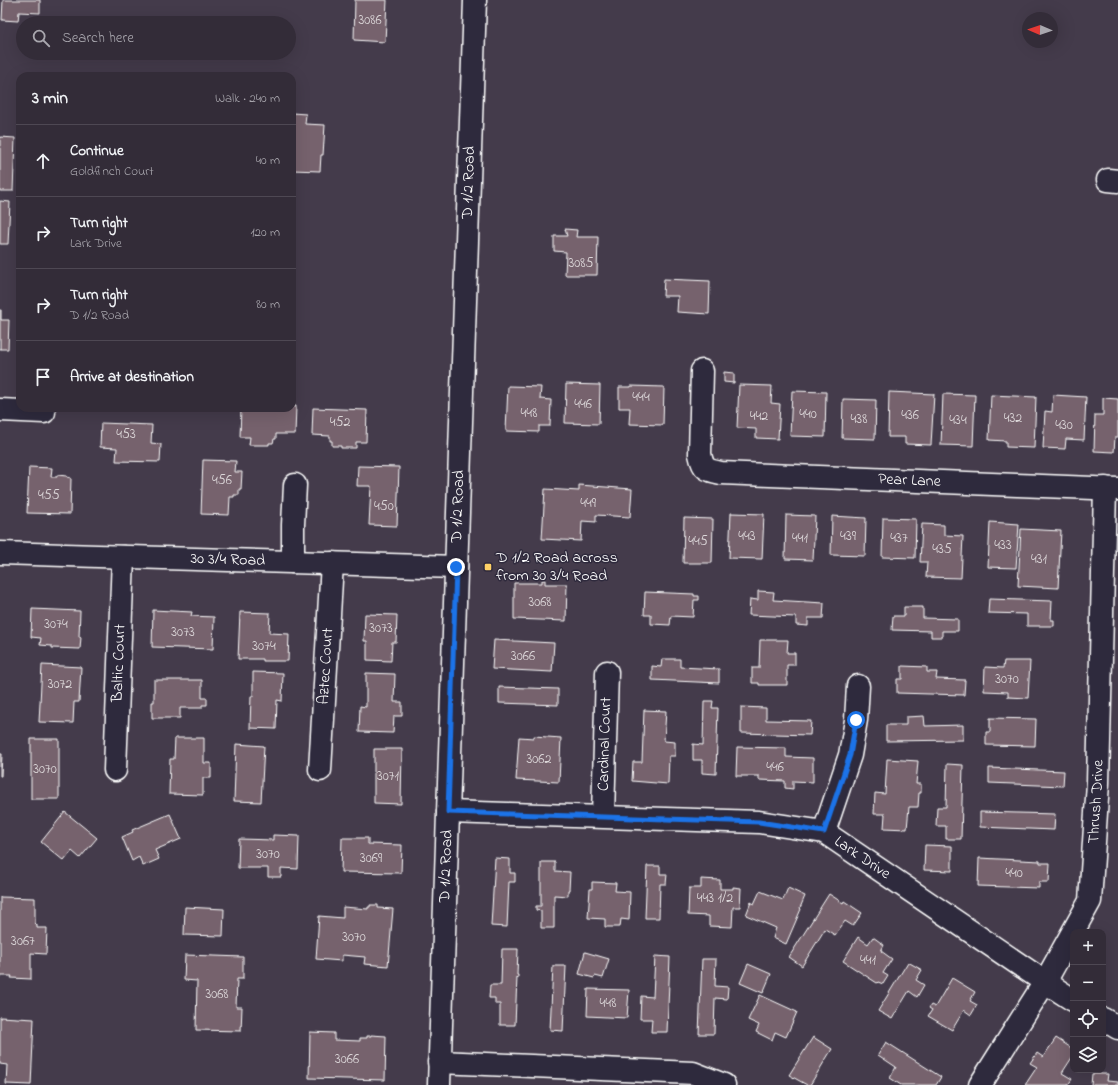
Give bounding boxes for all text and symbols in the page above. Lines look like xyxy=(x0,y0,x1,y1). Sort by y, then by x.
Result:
house number: 3086 xyxy=(358,10,382,31)
north arrow xyxy=(1022,12,1058,48)
search box xyxy=(16,16,296,60)
icon: search xyxy=(30,27,52,49)
text: Search here xyxy=(62,27,134,49)
text: 3 min xyxy=(32,86,68,111)
text: Walk · 240 m xyxy=(215,89,280,108)
text: Continue xyxy=(70,140,124,162)
street label: D 1/2 Road xyxy=(456,146,482,220)
icon: ahead xyxy=(32,150,54,172)
text: 40 m xyxy=(256,151,280,170)
text: Goldfinch Court xyxy=(70,162,154,181)
text: Turn right xyxy=(70,212,128,234)
icon: right xyxy=(32,222,54,244)
text: 120 m xyxy=(250,223,280,242)
text: Lark Drive xyxy=(70,234,122,253)
house number: 3085 xyxy=(568,253,594,274)
text: Turn right xyxy=(70,284,128,306)
icon: right xyxy=(32,294,54,316)
text: 80 m xyxy=(256,295,280,314)
text: D 1/2 Road xyxy=(70,306,129,325)
icon: arrive xyxy=(32,366,54,388)
text: Arrive at destination xyxy=(70,366,194,388)
house number: 444 xyxy=(632,387,650,408)
house number: 446 xyxy=(574,394,592,415)
house number: 448 xyxy=(521,403,537,424)
house number: 440 xyxy=(799,404,817,425)
house number: 436 xyxy=(901,405,919,426)
house number: 442 xyxy=(750,406,768,427)
house number: 432 xyxy=(1004,408,1022,429)
house number: 438 xyxy=(851,409,867,430)
house number: 434 xyxy=(949,410,967,431)
house number: 452 xyxy=(330,412,350,433)
house number: 430 xyxy=(1055,415,1073,436)
house number: 453 xyxy=(116,424,136,445)
street label: Pear Lane xyxy=(878,467,942,494)
house number: 456 xyxy=(212,470,232,491)
street label: D 1/2 Road xyxy=(445,470,471,544)
house number: 455 xyxy=(38,485,60,506)
house number: 449 xyxy=(580,493,597,514)
house number: 450 xyxy=(374,496,394,517)
house number: 443 xyxy=(738,526,756,547)
house number: 439 xyxy=(840,526,857,547)
house number: 441 xyxy=(792,528,809,549)
house number: 437 xyxy=(890,528,908,549)
house number: 445 xyxy=(688,531,708,552)
house number: 433 xyxy=(994,535,1012,556)
house number: 435 xyxy=(932,539,952,560)
place label: D 1/2 Road across from 30 3/4 Road xyxy=(495,546,618,588)
street label: 30 3/4 Road xyxy=(190,547,266,573)
house number: 431 xyxy=(1031,549,1048,570)
route end xyxy=(447,558,465,576)
marker: D 1/2 Road across from 30 3/4 Road xyxy=(483,562,493,572)
house number: 3068 xyxy=(528,592,552,613)
house number: 3074 xyxy=(44,614,68,635)
house number: 3073 xyxy=(369,618,393,639)
house number: 3073 xyxy=(171,622,195,643)
street label: Baltic Court xyxy=(106,623,132,704)
street label: Aztec Court xyxy=(312,627,340,705)
house number: 3074 xyxy=(252,636,276,657)
house number: 3066 xyxy=(511,646,535,667)
house number: 3070 xyxy=(995,669,1019,690)
house number: 3072 xyxy=(48,674,72,695)
street label: Cardinal Court xyxy=(592,696,618,791)
route start xyxy=(847,711,865,729)
house number: 3062 xyxy=(527,749,552,770)
house number: 446 xyxy=(766,757,784,778)
house number: 3070 xyxy=(33,759,57,780)
street label: Thrush Drive xyxy=(1082,759,1111,844)
house number: 3071 xyxy=(377,766,400,787)
street label: D 1/2 Road xyxy=(433,829,459,904)
street label: Lark Drive xyxy=(829,830,896,886)
house number: 3070 xyxy=(256,844,280,865)
house number: 3069 xyxy=(360,848,383,869)
house number: 440 xyxy=(1005,863,1023,884)
house number: 443 1/2 xyxy=(697,888,733,909)
house number: 3070 xyxy=(342,927,366,948)
map controls xyxy=(1070,929,1106,1073)
button: + xyxy=(1070,929,1106,965)
house number: 3067 xyxy=(11,931,35,952)
house number: 441 xyxy=(860,950,877,971)
button: − xyxy=(1070,965,1106,1001)
house number: 3068 xyxy=(205,984,229,1005)
house number: 448 xyxy=(600,993,616,1014)
button: locate xyxy=(1070,1001,1106,1037)
button: layers xyxy=(1070,1037,1106,1073)
house number: 3066 xyxy=(335,1049,359,1070)

